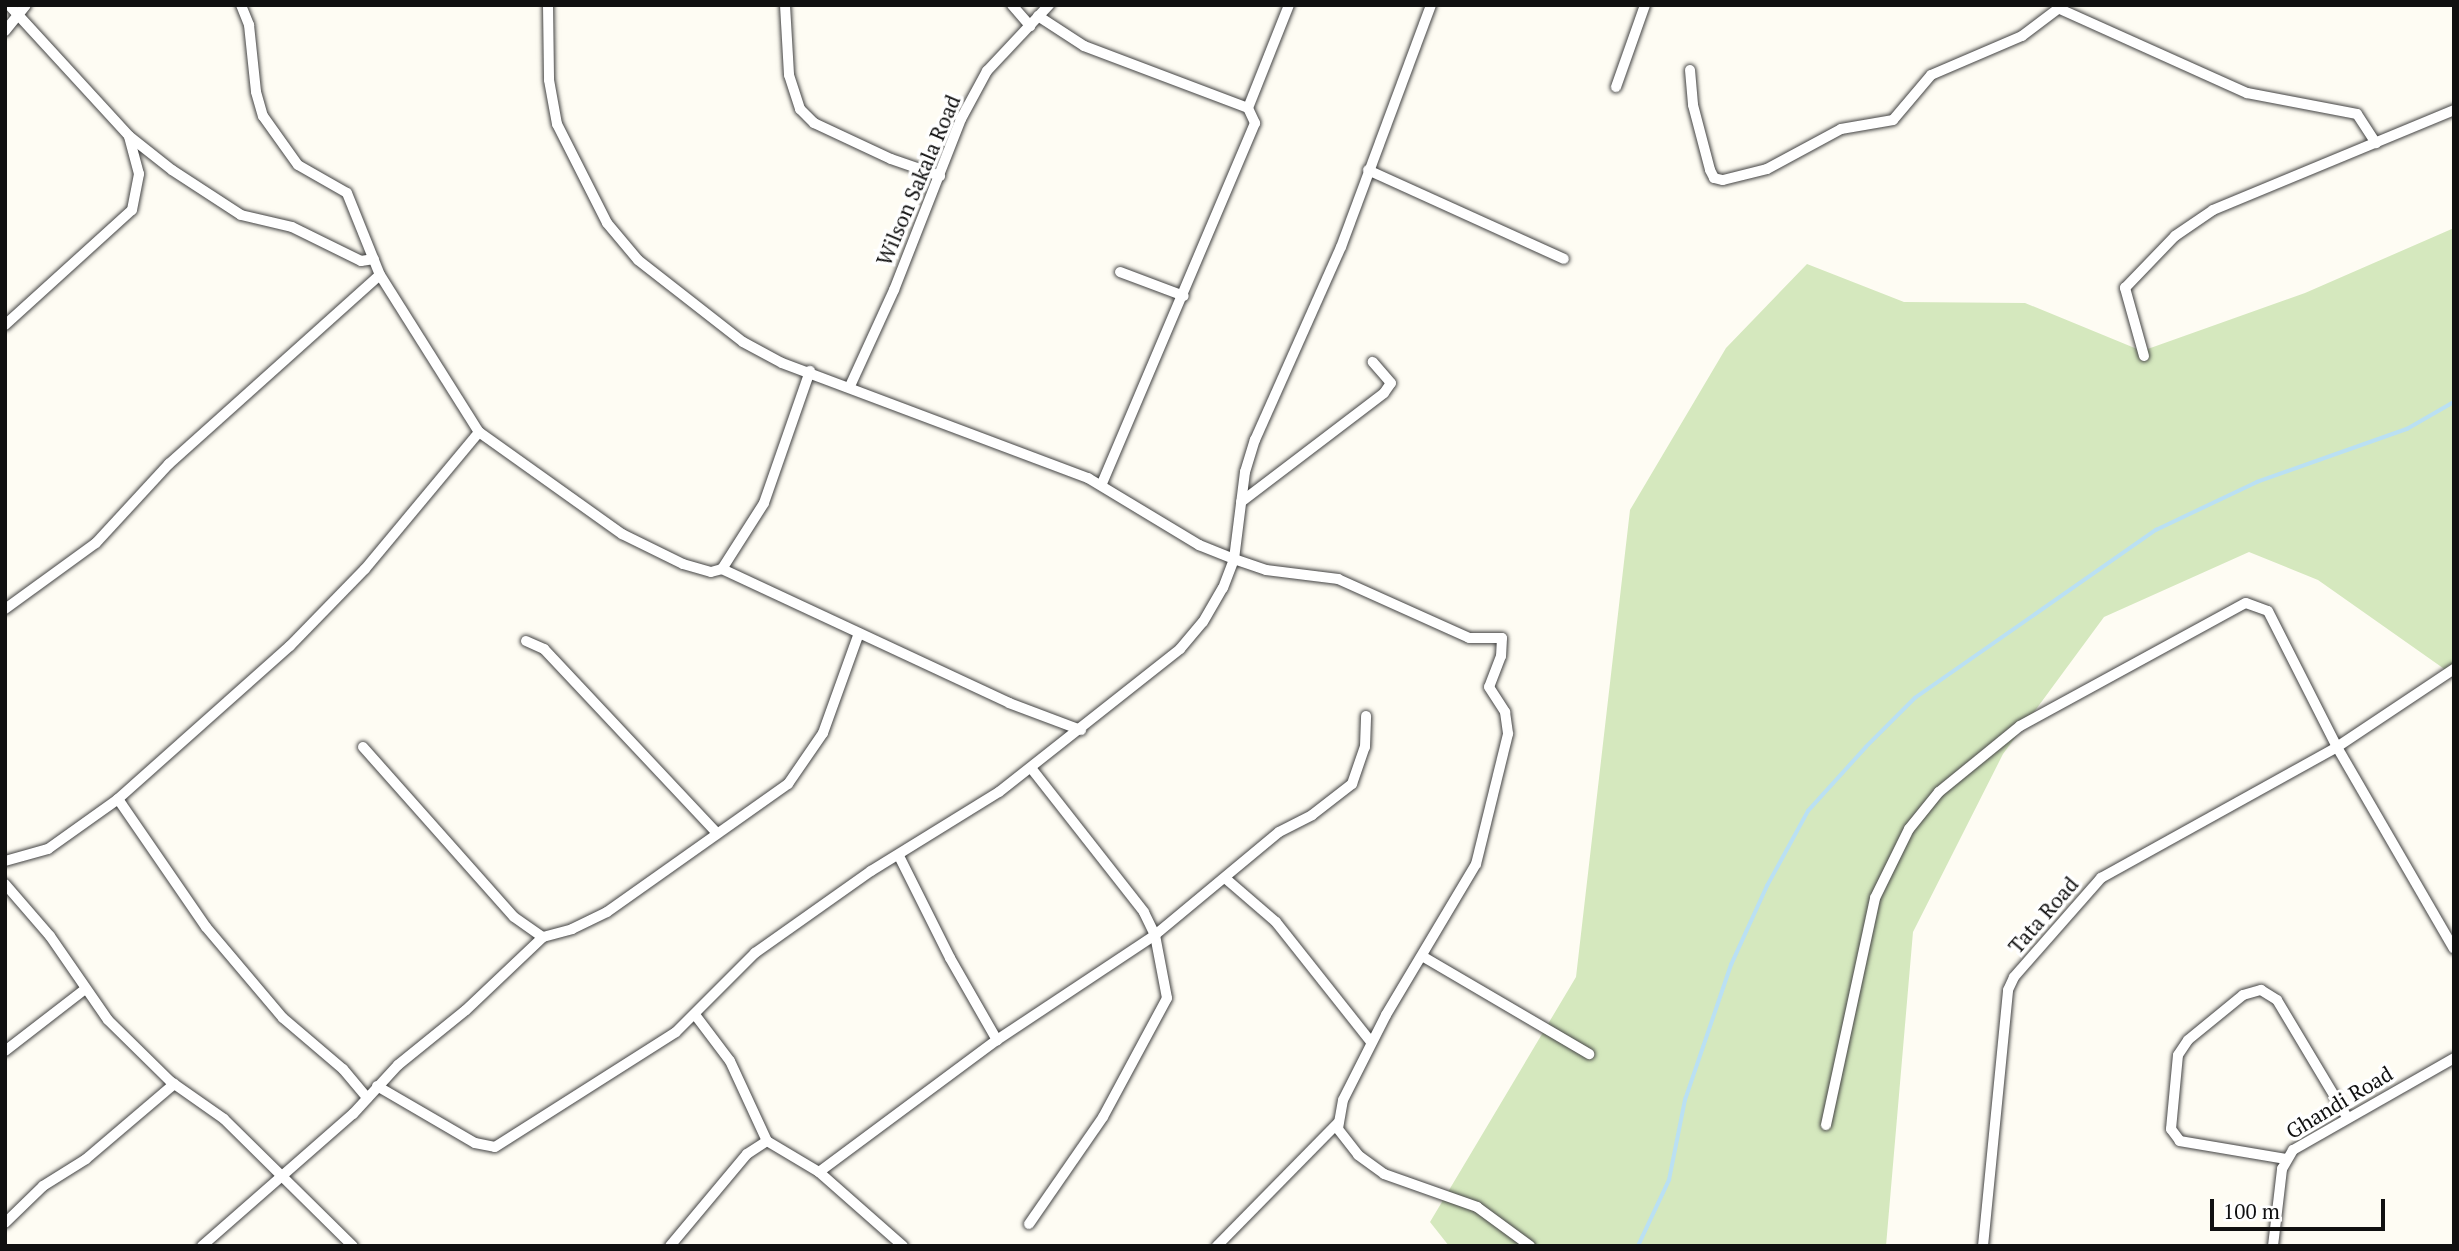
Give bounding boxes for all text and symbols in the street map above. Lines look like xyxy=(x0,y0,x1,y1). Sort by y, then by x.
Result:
street label: Wilson Sakala Road xyxy=(871,91,965,269)
street label: Tata Road xyxy=(2003,872,2083,958)
street label: Ghandi Road xyxy=(2281,1060,2397,1144)
scale bar xyxy=(2214,1184,2389,1228)
text: 100 m xyxy=(2223,1197,2280,1225)

